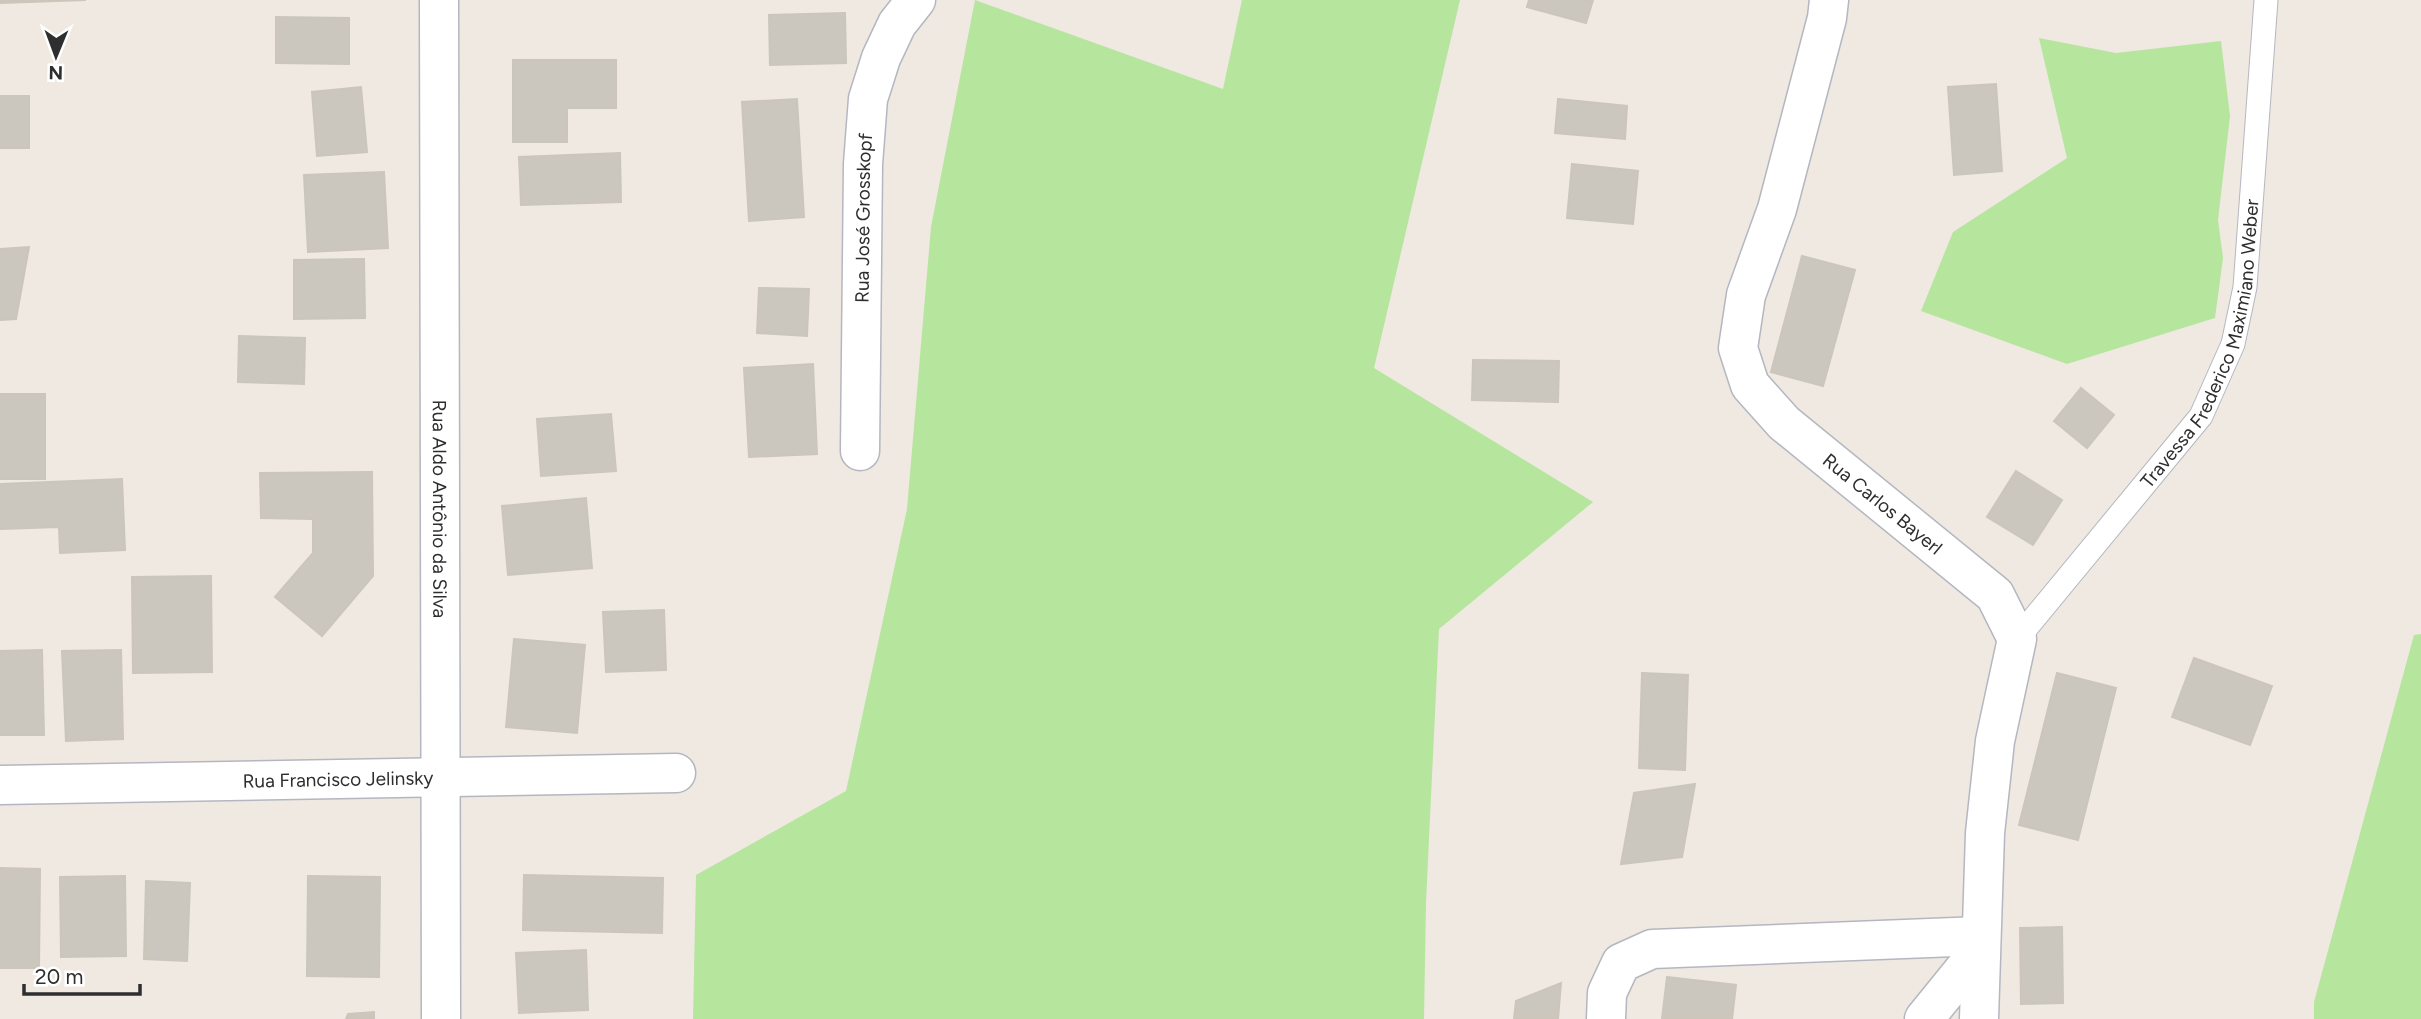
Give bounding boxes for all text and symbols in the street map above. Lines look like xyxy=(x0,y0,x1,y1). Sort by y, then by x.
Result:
north arrow xyxy=(21,21,91,91)
text: N xyxy=(48,61,63,84)
street label: Rua José Grosskopf xyxy=(850,132,877,303)
street label: Travessa Frederico Maximiano Weber xyxy=(2135,198,2263,492)
street label: Rua Aldo Antônio da Silva xyxy=(428,400,452,618)
street label: Rua Carlos Bayerl xyxy=(1818,448,1947,559)
street label: Rua Francisco Jelinsky xyxy=(242,766,434,792)
scale bar xyxy=(24,953,140,997)
text: 20 m xyxy=(35,964,83,989)

